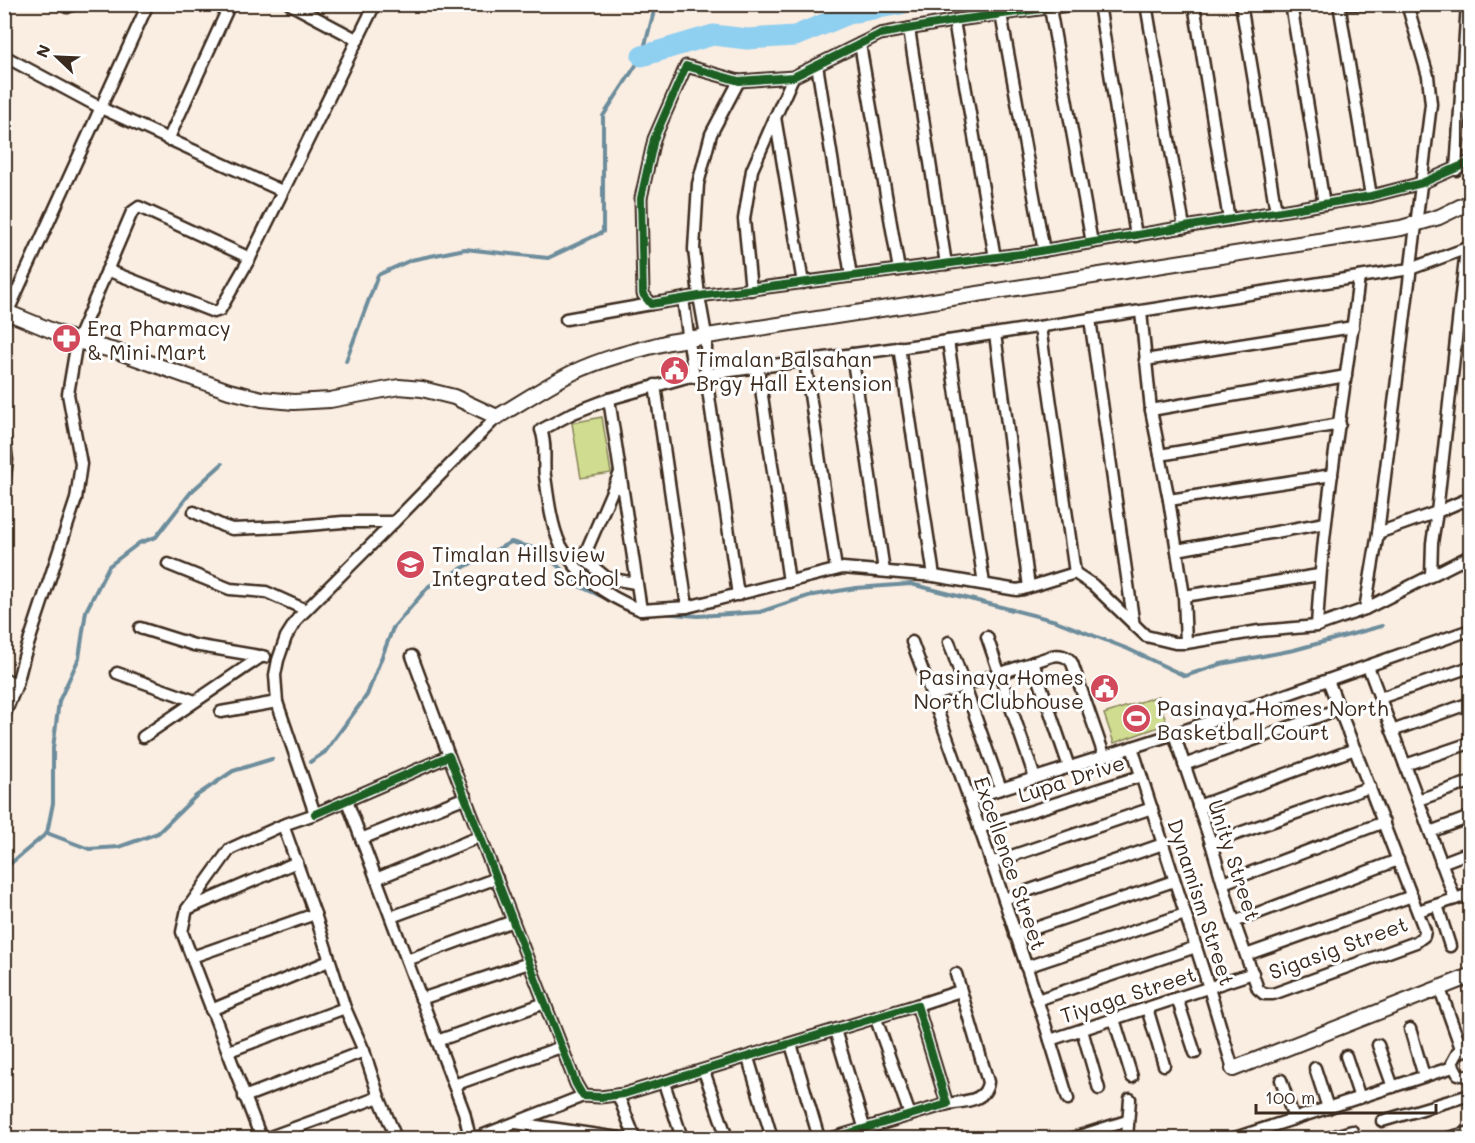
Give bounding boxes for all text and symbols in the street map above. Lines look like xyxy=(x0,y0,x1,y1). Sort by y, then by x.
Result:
north arrow xyxy=(27,27,87,87)
text: N xyxy=(31,41,55,61)
place label: Era Pharmacy & Mini Mart xyxy=(87,314,231,365)
pharmacy icon: Era Pharmacy & Mini Mart xyxy=(50,323,82,355)
place label: Timalan Balsahan Brgy Hall Extension xyxy=(696,345,892,396)
public building icon: Timalan Balsahan Brgy Hall Extension xyxy=(659,354,691,386)
place label: Timalan Hillsview Integrated School xyxy=(432,540,619,591)
school or university icon: Timalan Hillsview Integrated School xyxy=(395,549,427,581)
place label: Pasinaya Homes North Clubhouse xyxy=(914,663,1084,714)
public building icon: Pasinaya Homes North Clubhouse xyxy=(1089,672,1121,704)
place label: Pasinaya Homes North Basketball Court xyxy=(1157,694,1389,745)
sports icon: Pasinaya Homes North Basketball Court xyxy=(1120,703,1152,735)
street label: Lupa Drive xyxy=(1014,748,1128,808)
street label: Excellence Street xyxy=(969,772,1053,954)
street label: Unity Street xyxy=(1203,796,1267,924)
street label: Dynamism Street xyxy=(1162,815,1242,989)
street label: Sigasig Street xyxy=(1265,909,1411,985)
street label: Tiyaga Street xyxy=(1057,959,1199,1029)
scale bar xyxy=(1256,1077,1436,1115)
text: 100 m xyxy=(1265,1085,1315,1109)

